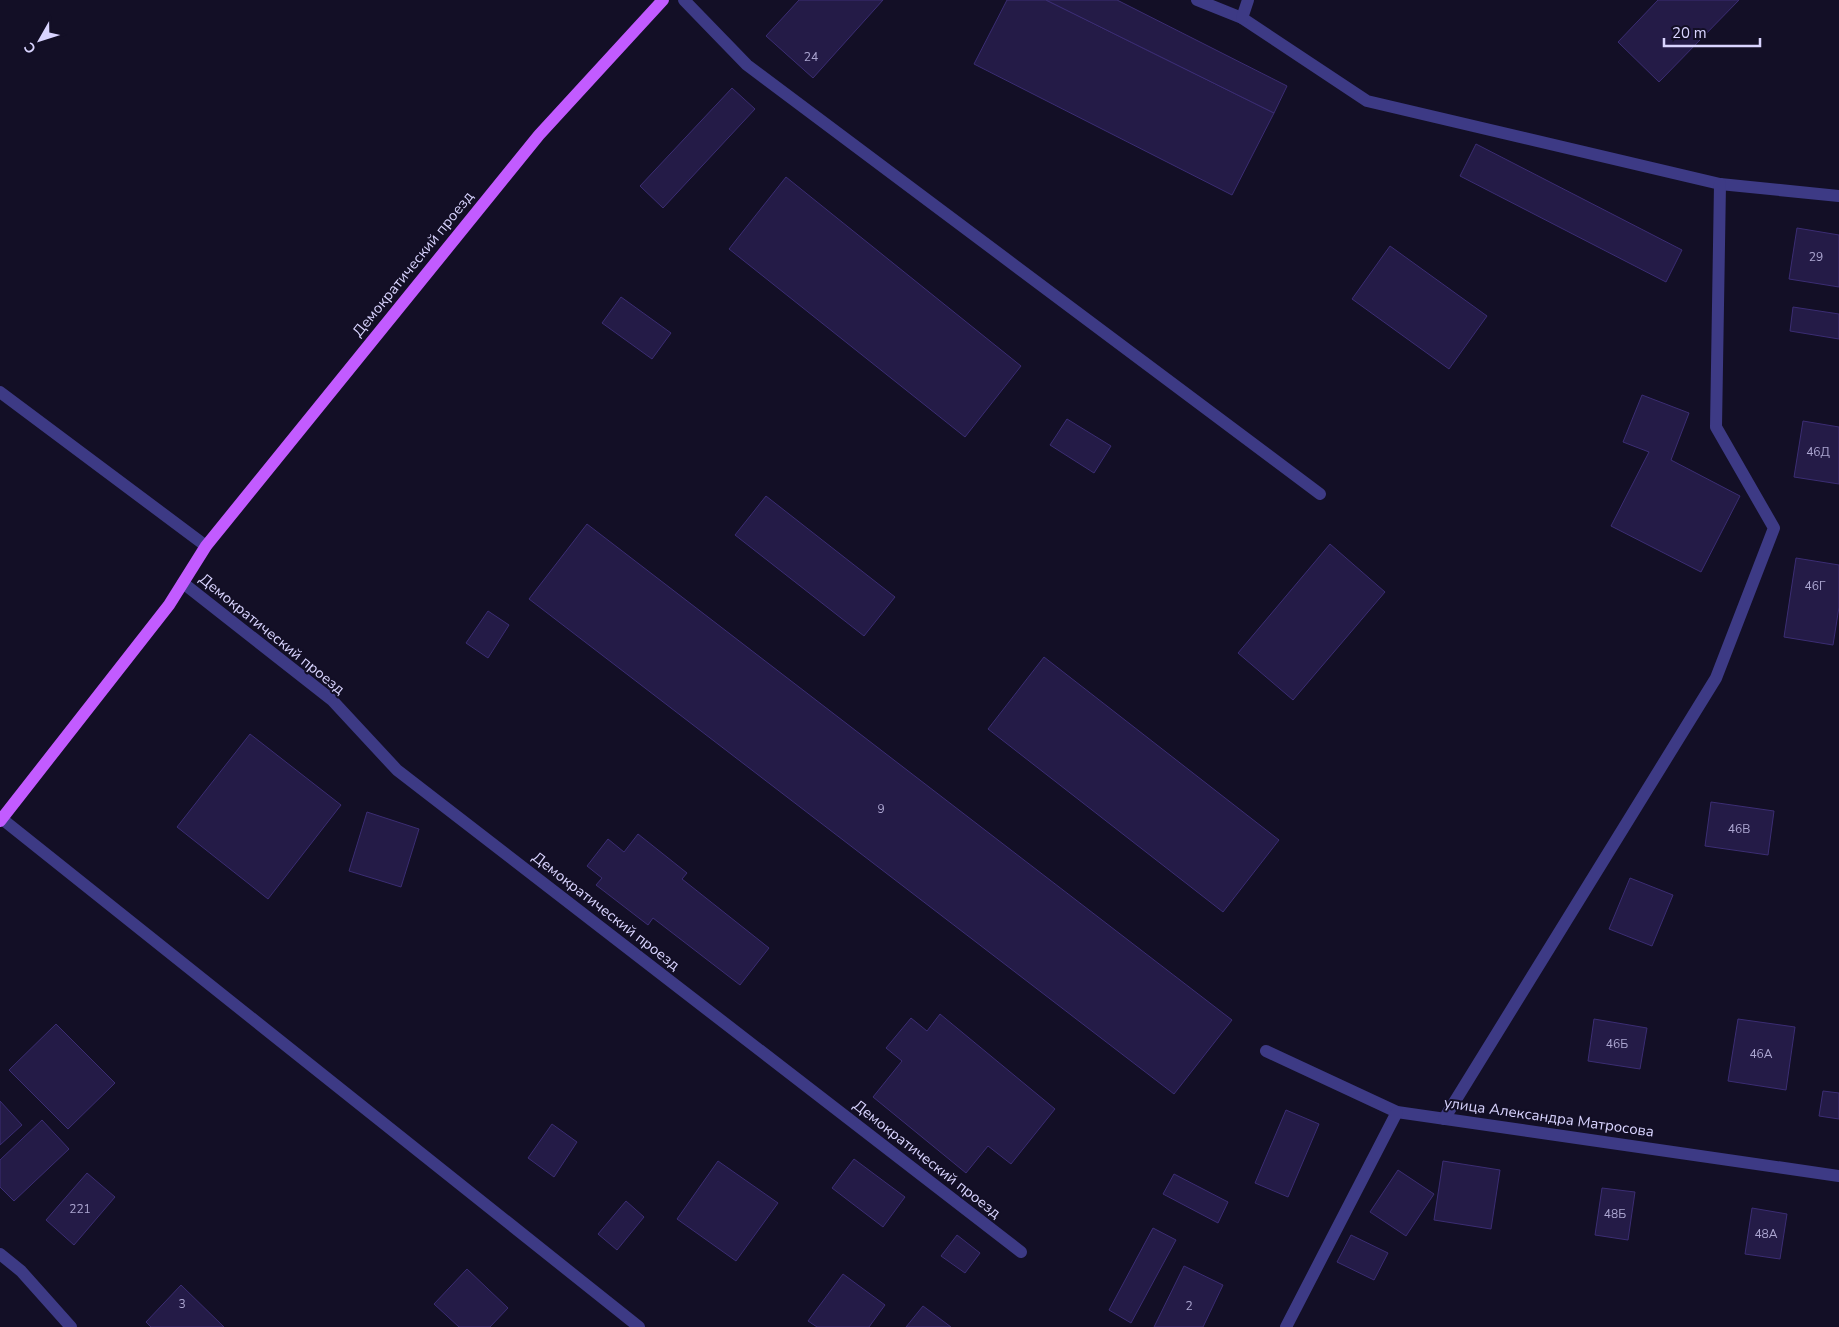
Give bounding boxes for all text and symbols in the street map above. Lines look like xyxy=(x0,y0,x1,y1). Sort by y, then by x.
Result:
north arrow xyxy=(15,15,65,65)
scale bar xyxy=(1664,15,1760,47)
text: 20 m xyxy=(1672,23,1707,43)
text: С xyxy=(20,38,41,58)
house number: 24 xyxy=(804,49,818,65)
street label: Демократический проезд xyxy=(348,187,478,341)
house number: 29 xyxy=(1809,249,1823,265)
house number: 46Д xyxy=(1806,444,1831,460)
street label: Демократический проезд xyxy=(195,569,349,699)
house number: 46Г xyxy=(1805,578,1826,594)
house number: 9 xyxy=(877,801,885,817)
house number: 46В xyxy=(1728,821,1750,837)
street label: Демократический проезд xyxy=(528,847,684,975)
house number: 46Б xyxy=(1606,1036,1628,1052)
house number: 46А xyxy=(1749,1046,1773,1062)
street label: улица Александра Матросова xyxy=(1443,1092,1655,1142)
street label: Демократический проезд xyxy=(849,1095,1005,1223)
house number: 221 xyxy=(69,1201,91,1217)
house number: 48Б xyxy=(1604,1206,1626,1222)
house number: 48А xyxy=(1754,1226,1778,1242)
house number: 3 xyxy=(178,1296,186,1312)
house number: 2 xyxy=(1185,1298,1193,1314)

